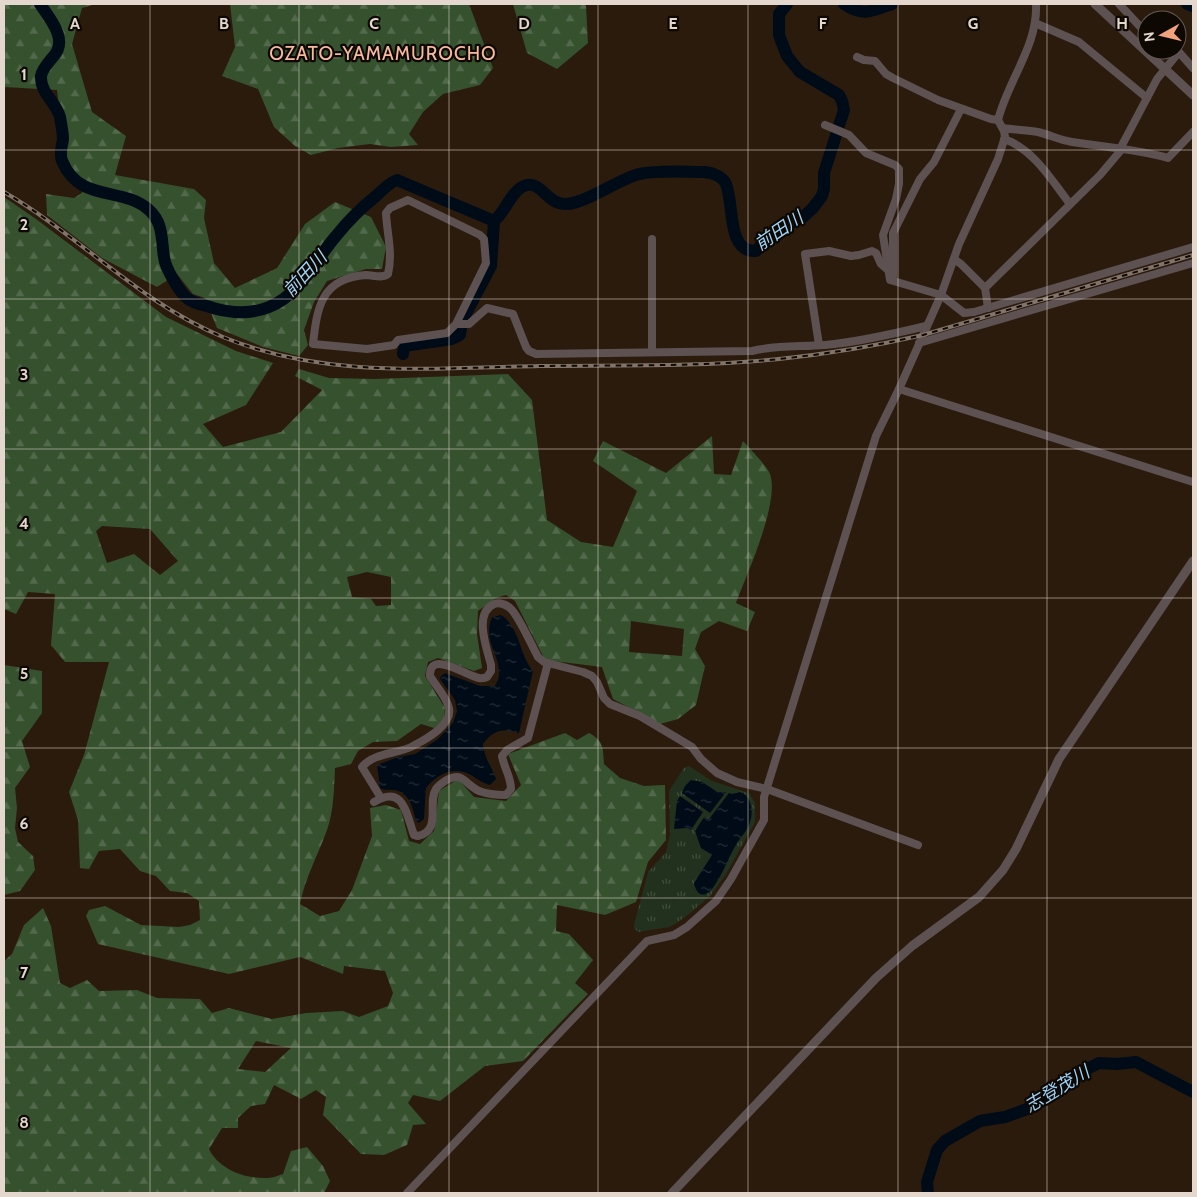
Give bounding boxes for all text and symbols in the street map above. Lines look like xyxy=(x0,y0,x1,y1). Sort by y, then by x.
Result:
north arrow xyxy=(1137,10,1187,60)
text: A xyxy=(70,14,80,33)
text: B xyxy=(219,14,229,33)
text: C xyxy=(369,14,379,33)
text: D xyxy=(518,14,530,33)
text: E xyxy=(668,14,678,33)
text: F xyxy=(819,14,828,33)
text: G xyxy=(968,14,978,33)
text: H xyxy=(1116,14,1128,33)
text: N xyxy=(1140,31,1159,43)
district label: OZATO-YAMAMUROCHO xyxy=(269,42,497,65)
text: 1 xyxy=(21,65,27,84)
water label: 前田川 xyxy=(750,206,809,255)
text: 2 xyxy=(20,215,28,234)
water label: 前田川 xyxy=(279,245,333,301)
text: 3 xyxy=(20,365,28,384)
text: 4 xyxy=(19,514,29,533)
text: 5 xyxy=(20,664,28,683)
text: 6 xyxy=(20,814,29,833)
text: 7 xyxy=(20,963,29,982)
water label: 志登茂川 xyxy=(1020,1060,1095,1117)
text: 8 xyxy=(19,1113,29,1132)

